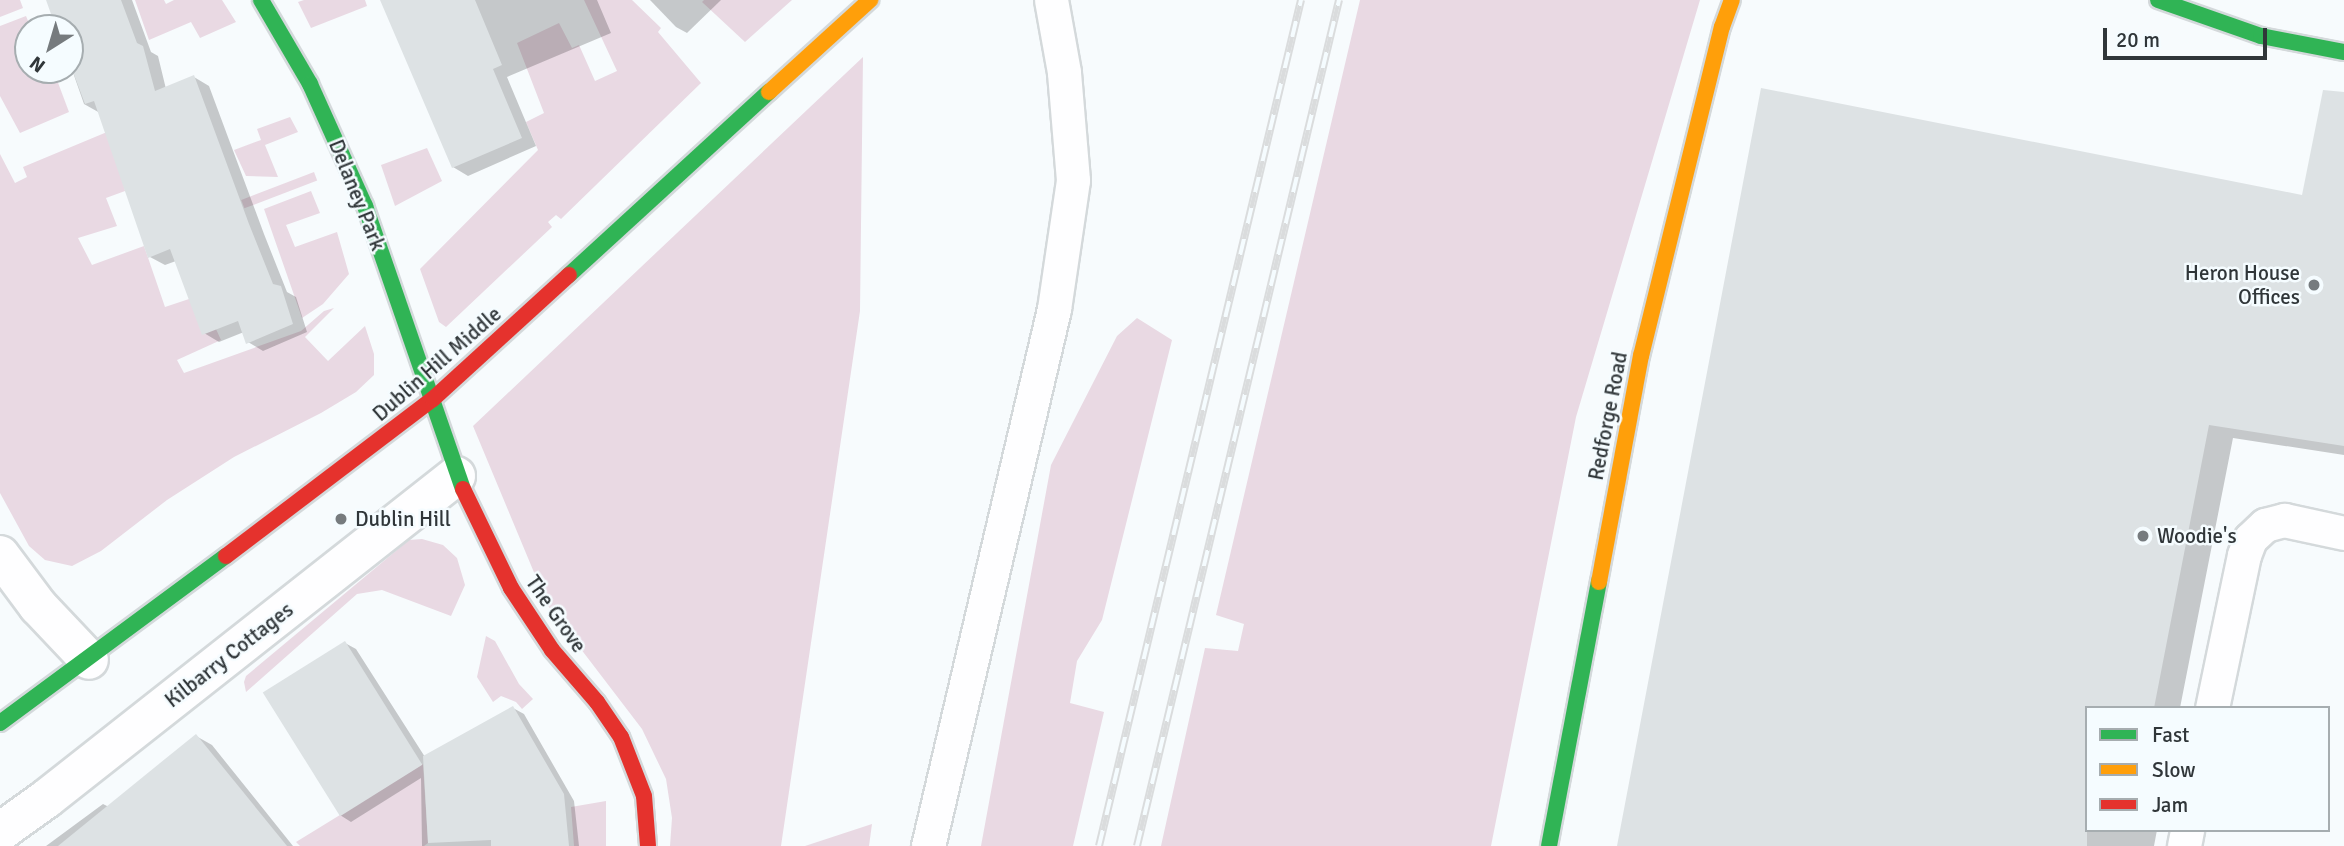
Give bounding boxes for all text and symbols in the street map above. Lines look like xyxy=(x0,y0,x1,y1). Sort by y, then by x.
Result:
north arrow xyxy=(14,14,84,84)
scale bar xyxy=(2106,14,2270,58)
text: 20 m xyxy=(2116,27,2160,53)
text: N xyxy=(25,51,50,78)
street label: Delaney Park xyxy=(323,136,391,254)
place label: Heron House Offices xyxy=(2185,260,2300,310)
marker: Heron House Offices xyxy=(2306,277,2322,293)
street label: Dublin Hill Middle xyxy=(368,301,506,427)
street label: Redforge Road xyxy=(1583,350,1633,482)
place label: Dublin Hill xyxy=(355,506,451,532)
marker: Dublin Hill xyxy=(333,511,349,527)
place label: Woodie's xyxy=(2157,523,2237,549)
marker: Woodie's xyxy=(2135,528,2151,544)
street label: The Grove xyxy=(520,571,592,657)
street label: Kilbarry Cottages xyxy=(160,597,298,713)
legend xyxy=(2085,706,2330,832)
text: Fast xyxy=(2152,722,2189,748)
text: Slow xyxy=(2152,757,2196,783)
text: Jam xyxy=(2152,792,2188,818)

